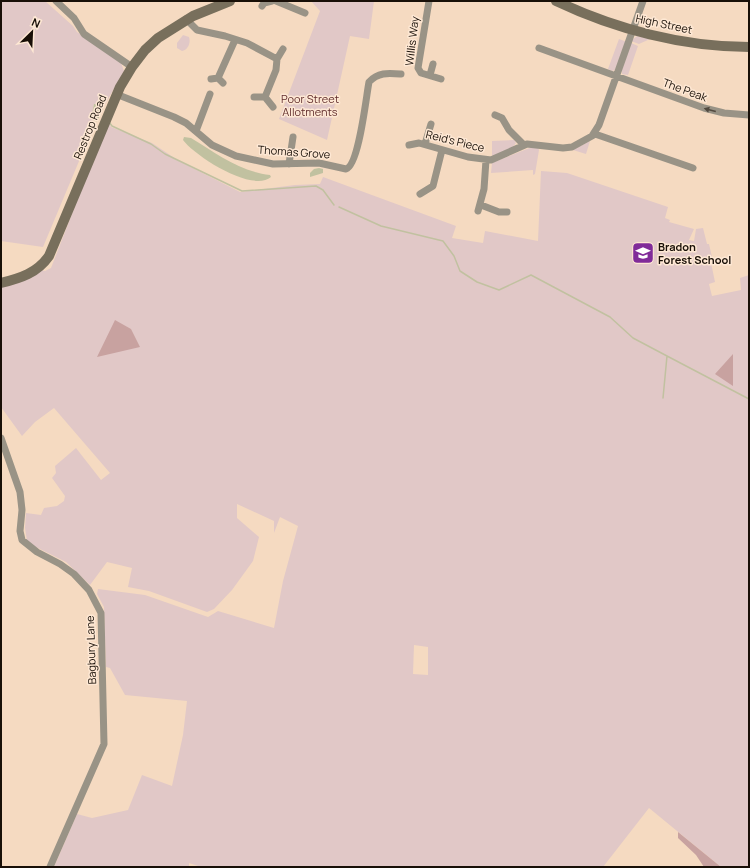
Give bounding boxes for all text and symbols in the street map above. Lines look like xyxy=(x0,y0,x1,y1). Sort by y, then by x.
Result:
street label: High Street xyxy=(634,10,694,37)
north arrow xyxy=(12,12,52,52)
text: N xyxy=(30,14,43,31)
street label: Willis Way xyxy=(401,15,422,67)
street label: The Peak xyxy=(661,75,710,105)
park label: Poor Street Allotments xyxy=(281,91,339,119)
street label: Restrop Road xyxy=(70,92,109,161)
one-way arrow xyxy=(704,107,716,113)
street label: Reid's Piece xyxy=(424,126,487,155)
street label: Thomas Grove xyxy=(257,141,331,162)
place label: Bradon Forest School xyxy=(658,239,731,267)
school or university icon: Bradon Forest School xyxy=(630,240,656,266)
street label: Bagbury Lane xyxy=(82,615,99,685)

